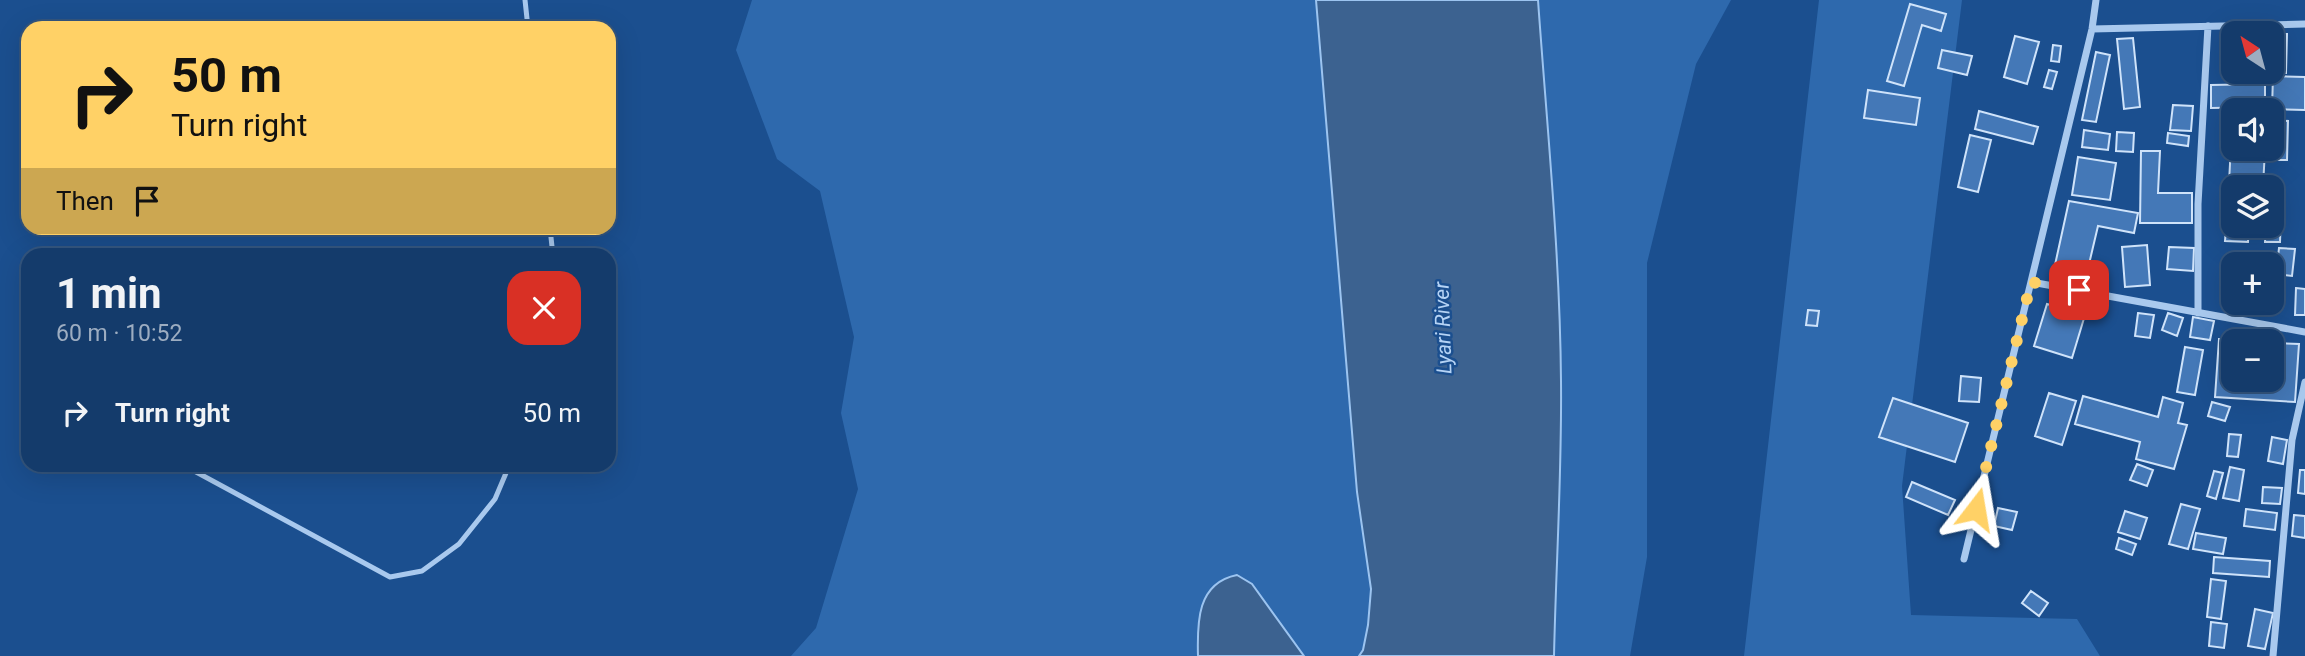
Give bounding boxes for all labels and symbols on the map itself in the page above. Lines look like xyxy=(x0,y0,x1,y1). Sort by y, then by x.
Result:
north arrow xyxy=(2221,21,2284,84)
pin xyxy=(2049,260,2109,320)
water label: Lyari River xyxy=(1429,280,1457,374)
position arrow xyxy=(1939,472,2013,546)

